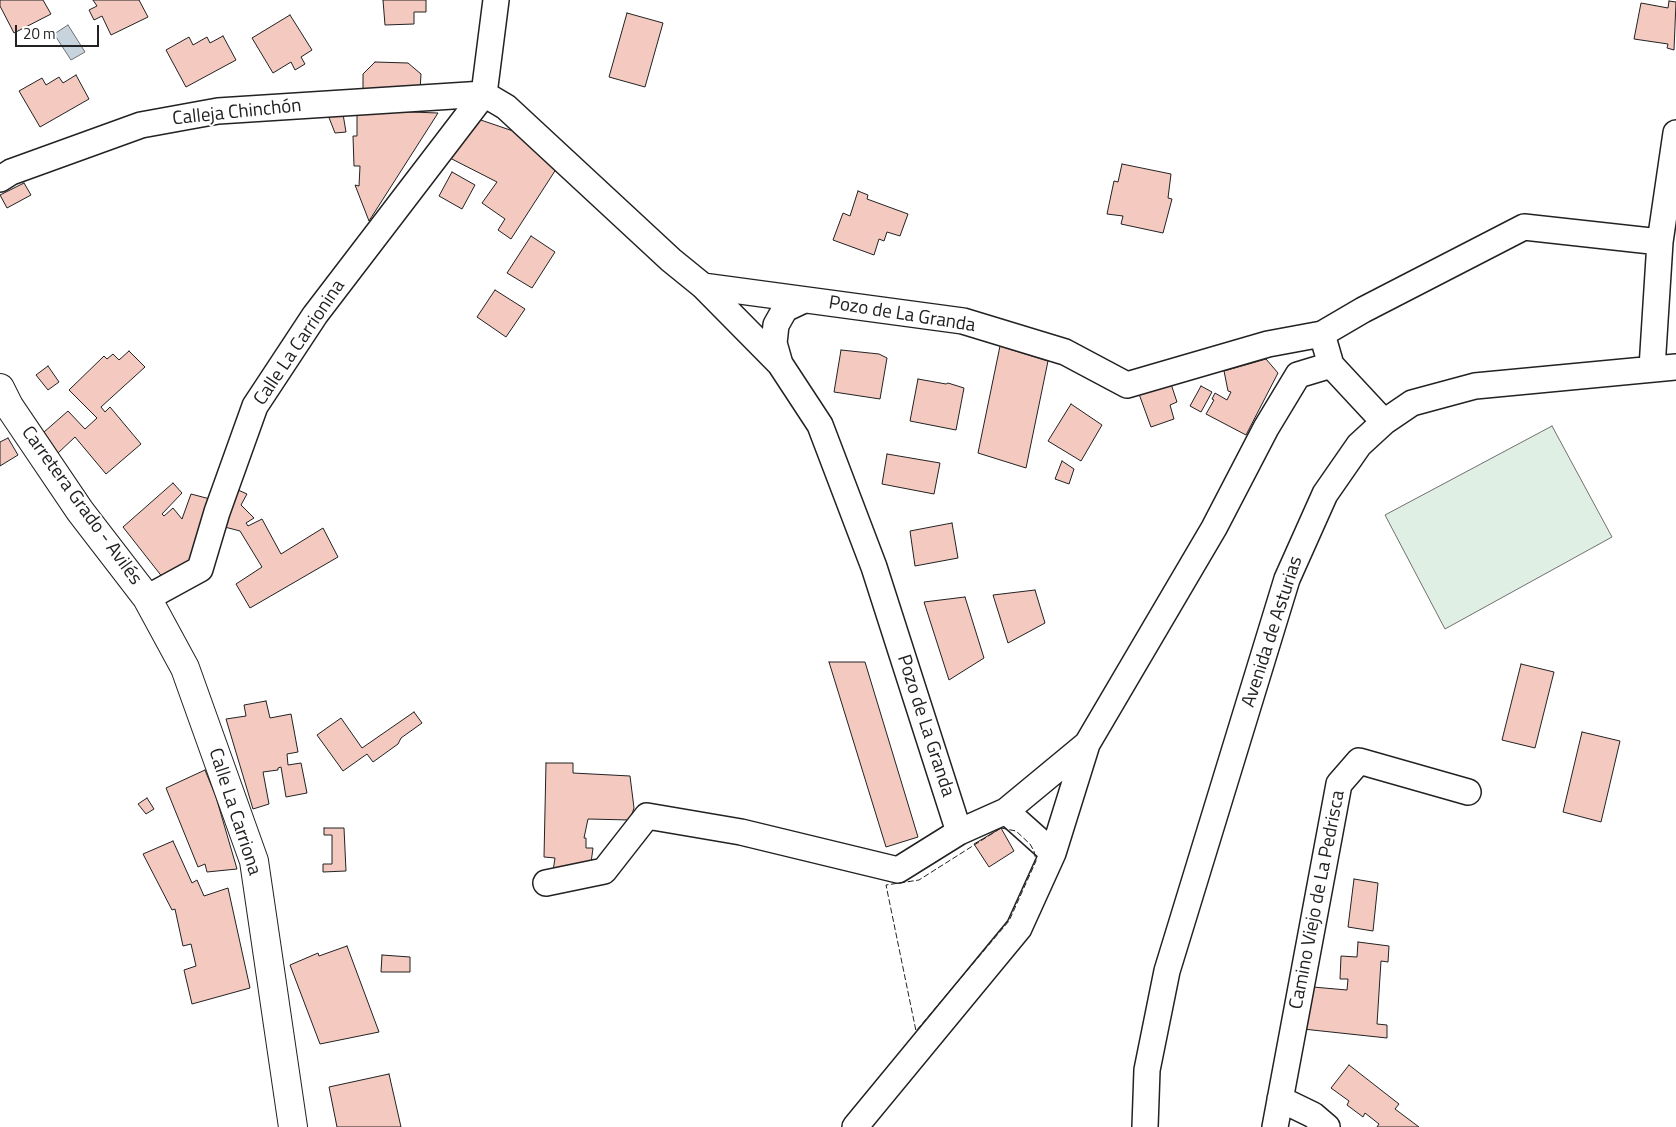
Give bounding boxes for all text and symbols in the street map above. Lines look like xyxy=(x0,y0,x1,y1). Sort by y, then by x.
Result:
scale bar xyxy=(18,15,101,47)
text: 20 m xyxy=(23,22,56,45)
street label: Calleja Chinchón xyxy=(171,95,303,131)
street label: Calle La Carrionina xyxy=(250,276,350,410)
street label: Pozo de La Granda xyxy=(827,292,977,338)
street label: Carretera Grado - Avilés xyxy=(16,422,146,590)
street label: Avenida de Asturias xyxy=(1238,554,1308,710)
street label: Pozo de La Granda xyxy=(891,652,959,800)
street label: Calle La Carriona xyxy=(203,746,265,878)
street label: Camino Viejo de La Pedrisca xyxy=(1286,789,1350,1011)

